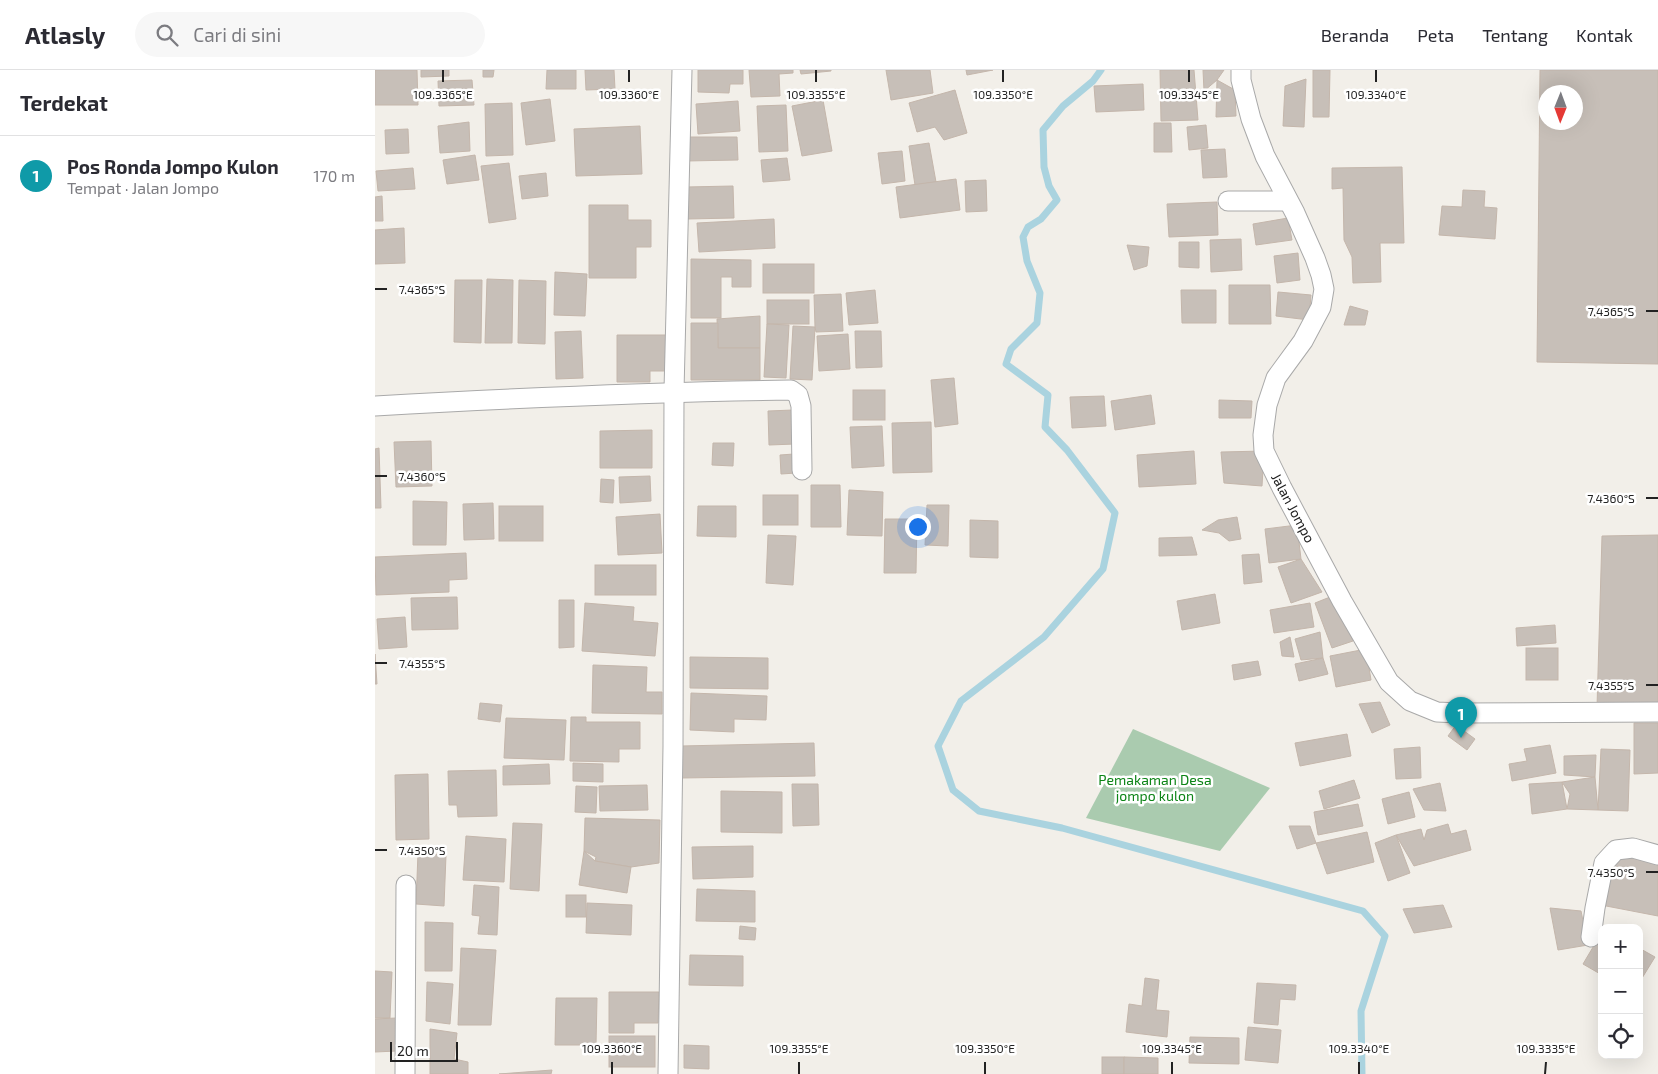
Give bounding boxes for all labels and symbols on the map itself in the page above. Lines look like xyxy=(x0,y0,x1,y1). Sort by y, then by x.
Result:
north arrow xyxy=(1538,85,1583,130)
text: 109.3365°E xyxy=(413,87,473,101)
text: 109.3360°E xyxy=(599,87,659,101)
text: 109.3355°E xyxy=(787,87,846,101)
text: 109.3350°E xyxy=(973,87,1033,101)
text: 109.3345°E xyxy=(1159,87,1219,101)
text: 109.3340°E xyxy=(1346,87,1407,101)
text: 7.4365°S xyxy=(399,282,446,296)
text: 7.4365°S xyxy=(1588,304,1635,318)
text: 7.4360°S xyxy=(398,469,446,483)
street label: Jalan Jompo xyxy=(1268,470,1319,545)
text: 7.4360°S xyxy=(1587,491,1635,505)
your location xyxy=(905,514,931,540)
text: 7.4355°S xyxy=(399,656,445,670)
text: 7.4355°S xyxy=(1588,678,1634,692)
pin: 1 xyxy=(1445,697,1477,738)
park label: Pemakaman Desa jompo kulon xyxy=(1098,771,1212,804)
text: 7.4350°S xyxy=(398,843,446,857)
text: 7.4350°S xyxy=(1587,865,1635,879)
scale bar xyxy=(390,1039,457,1062)
text: 109.3360°E xyxy=(582,1041,642,1055)
text: 109.3355°E xyxy=(770,1041,829,1055)
text: 109.3350°E xyxy=(955,1041,1015,1055)
text: 109.3345°E xyxy=(1142,1041,1202,1055)
text: 109.3340°E xyxy=(1329,1041,1390,1055)
text: 109.3335°E xyxy=(1516,1041,1576,1055)

